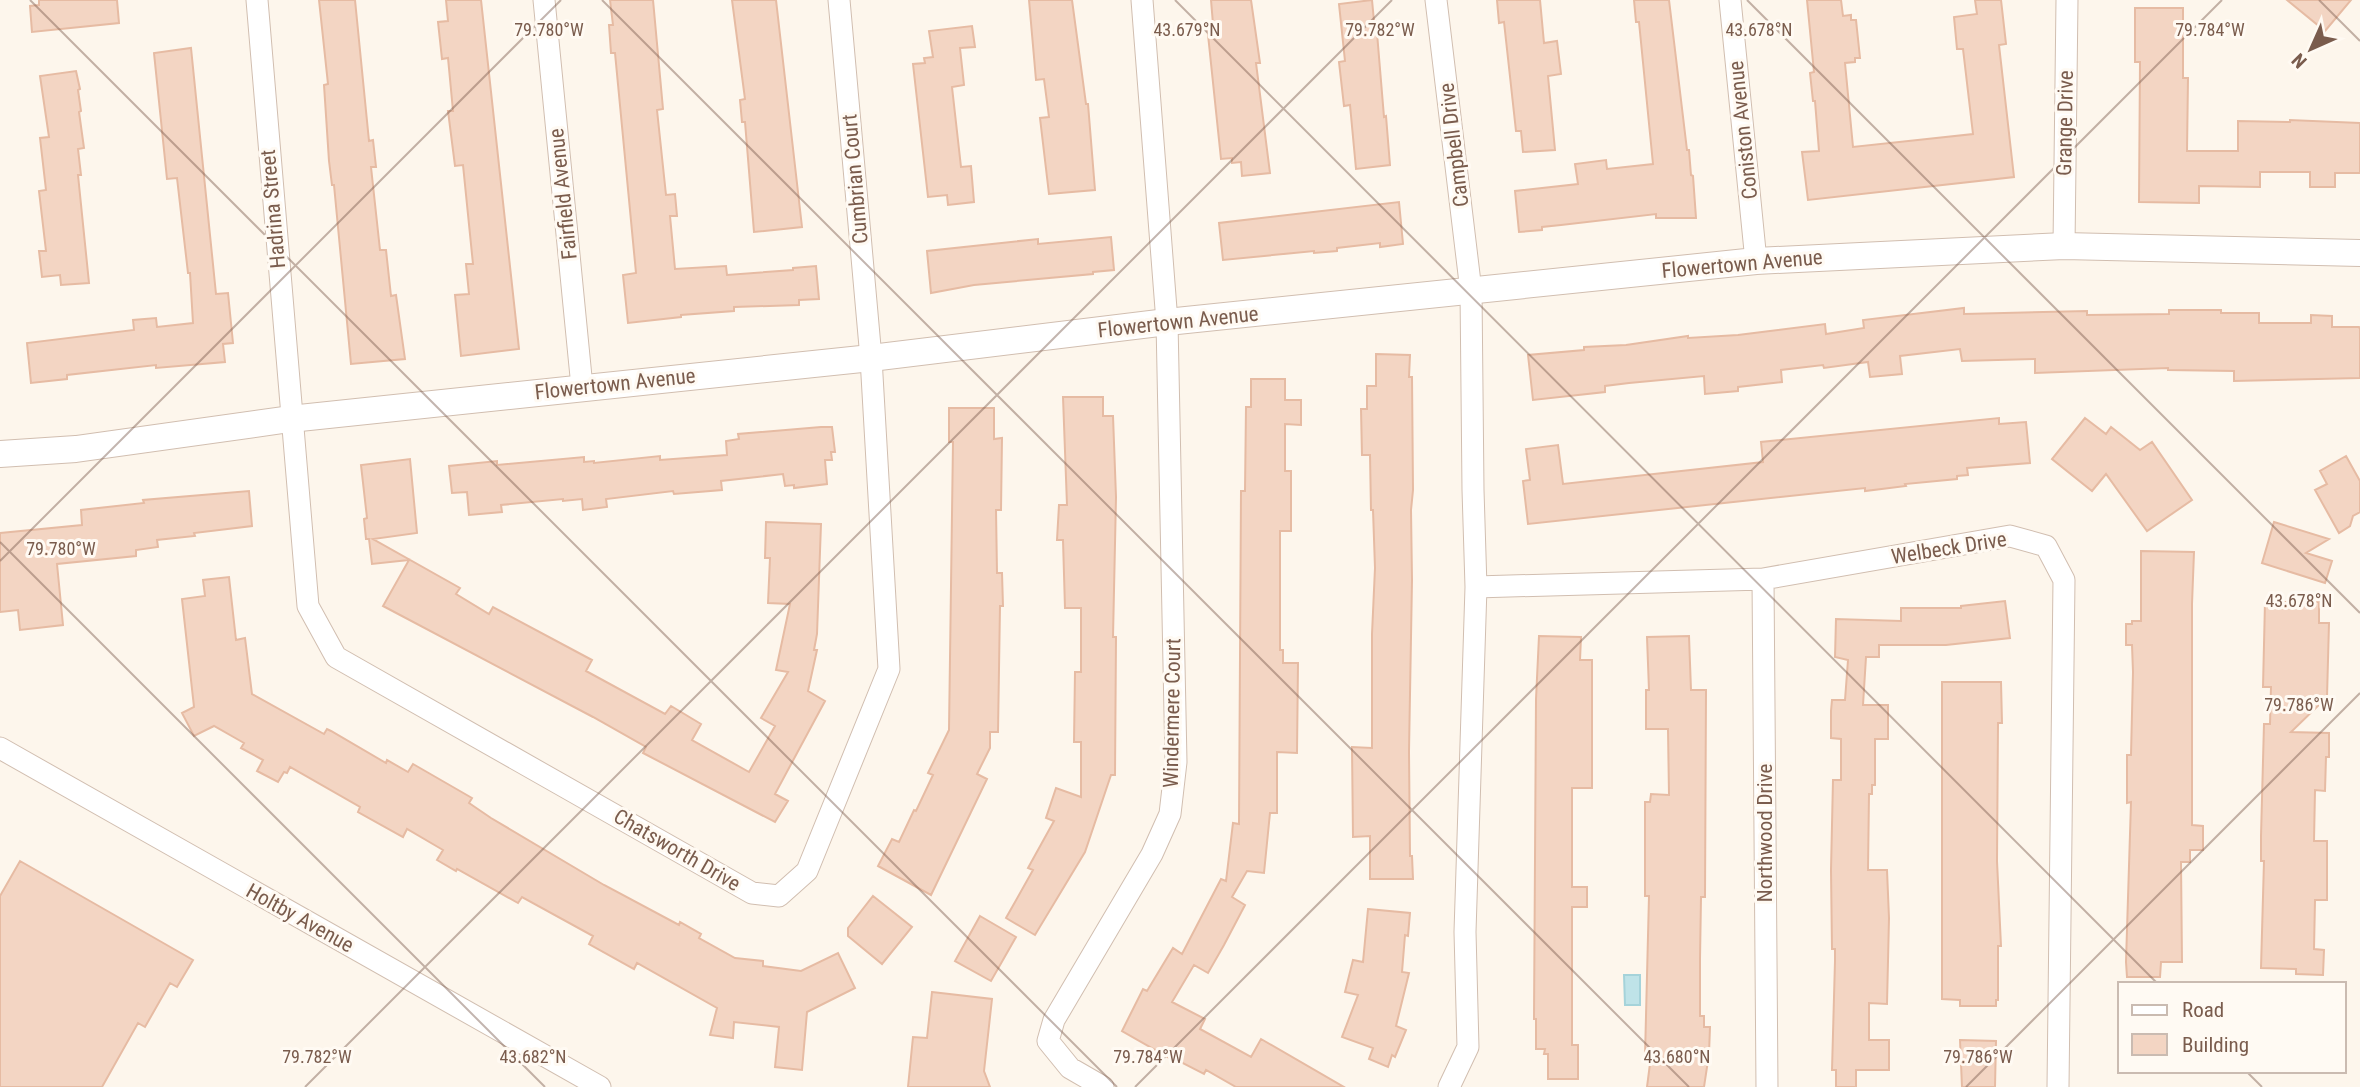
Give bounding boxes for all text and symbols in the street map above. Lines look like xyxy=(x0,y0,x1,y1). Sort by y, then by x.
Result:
north arrow xyxy=(2276,14,2346,84)
text: 79.780°W xyxy=(514,19,584,40)
text: 43.679°N xyxy=(1153,19,1221,40)
text: 79.782°W xyxy=(1345,19,1415,40)
text: 43.678°N xyxy=(1725,19,1793,40)
text: 79.784°W xyxy=(2175,19,2245,40)
text: N xyxy=(2287,48,2312,73)
street label: Coniston Avenue xyxy=(1724,59,1762,200)
street label: Grange Drive xyxy=(2052,70,2078,176)
street label: Campbell Drive xyxy=(1434,82,1474,208)
street label: Cumbrian Court xyxy=(837,113,873,245)
street label: Fairfield Avenue xyxy=(544,127,582,261)
street label: Hadrina Street xyxy=(256,149,290,269)
street label: Flowertown Avenue xyxy=(1661,245,1824,283)
street label: Flowertown Avenue xyxy=(1096,302,1260,342)
street label: Flowertown Avenue xyxy=(533,364,697,404)
street label: Welbeck Drive xyxy=(1890,527,2009,569)
text: 79.780°W xyxy=(26,538,96,559)
text: 43.678°N xyxy=(2265,590,2333,611)
street label: Windermere Court xyxy=(1159,638,1185,788)
text: 79.786°W xyxy=(2264,694,2334,715)
street label: Northwood Drive xyxy=(1753,764,1777,902)
street label: Chatsworth Drive xyxy=(609,804,745,896)
street label: Holtby Avenue xyxy=(242,879,358,957)
legend xyxy=(2118,982,2346,1073)
text: Road xyxy=(2182,998,2224,1022)
text: Building xyxy=(2182,1033,2249,1057)
text: 79.782°W xyxy=(282,1046,352,1067)
text: 43.682°N xyxy=(499,1046,567,1067)
text: 79.784°W xyxy=(1113,1046,1183,1067)
text: 43.680°N xyxy=(1643,1046,1711,1067)
text: 79.786°W xyxy=(1943,1046,2013,1067)

